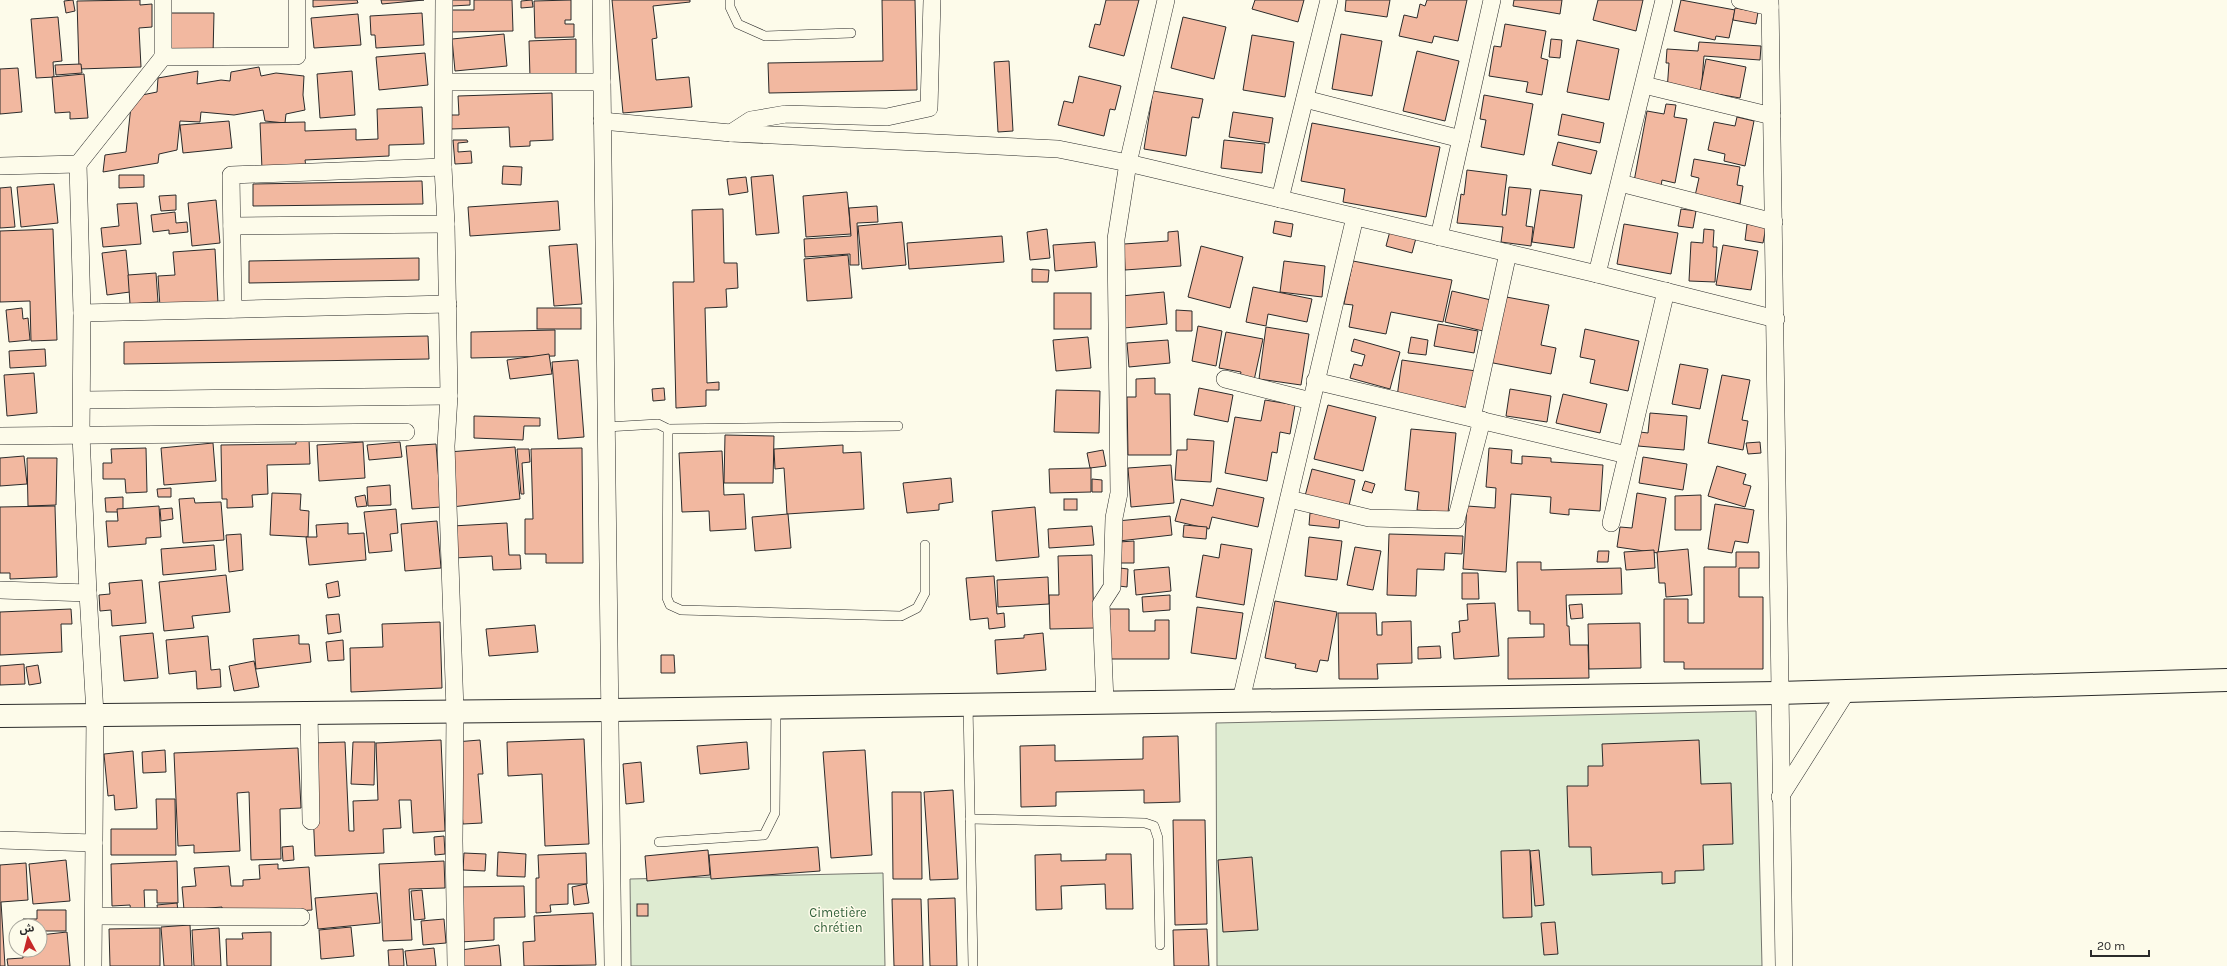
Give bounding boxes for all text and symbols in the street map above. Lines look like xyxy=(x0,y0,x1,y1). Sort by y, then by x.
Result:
park label: Cimetière chrétien xyxy=(809,905,867,935)
north arrow xyxy=(8,918,48,958)
text: ش xyxy=(19,921,35,936)
scale bar xyxy=(2091,932,2149,958)
text: 20 m xyxy=(2097,939,2125,953)

